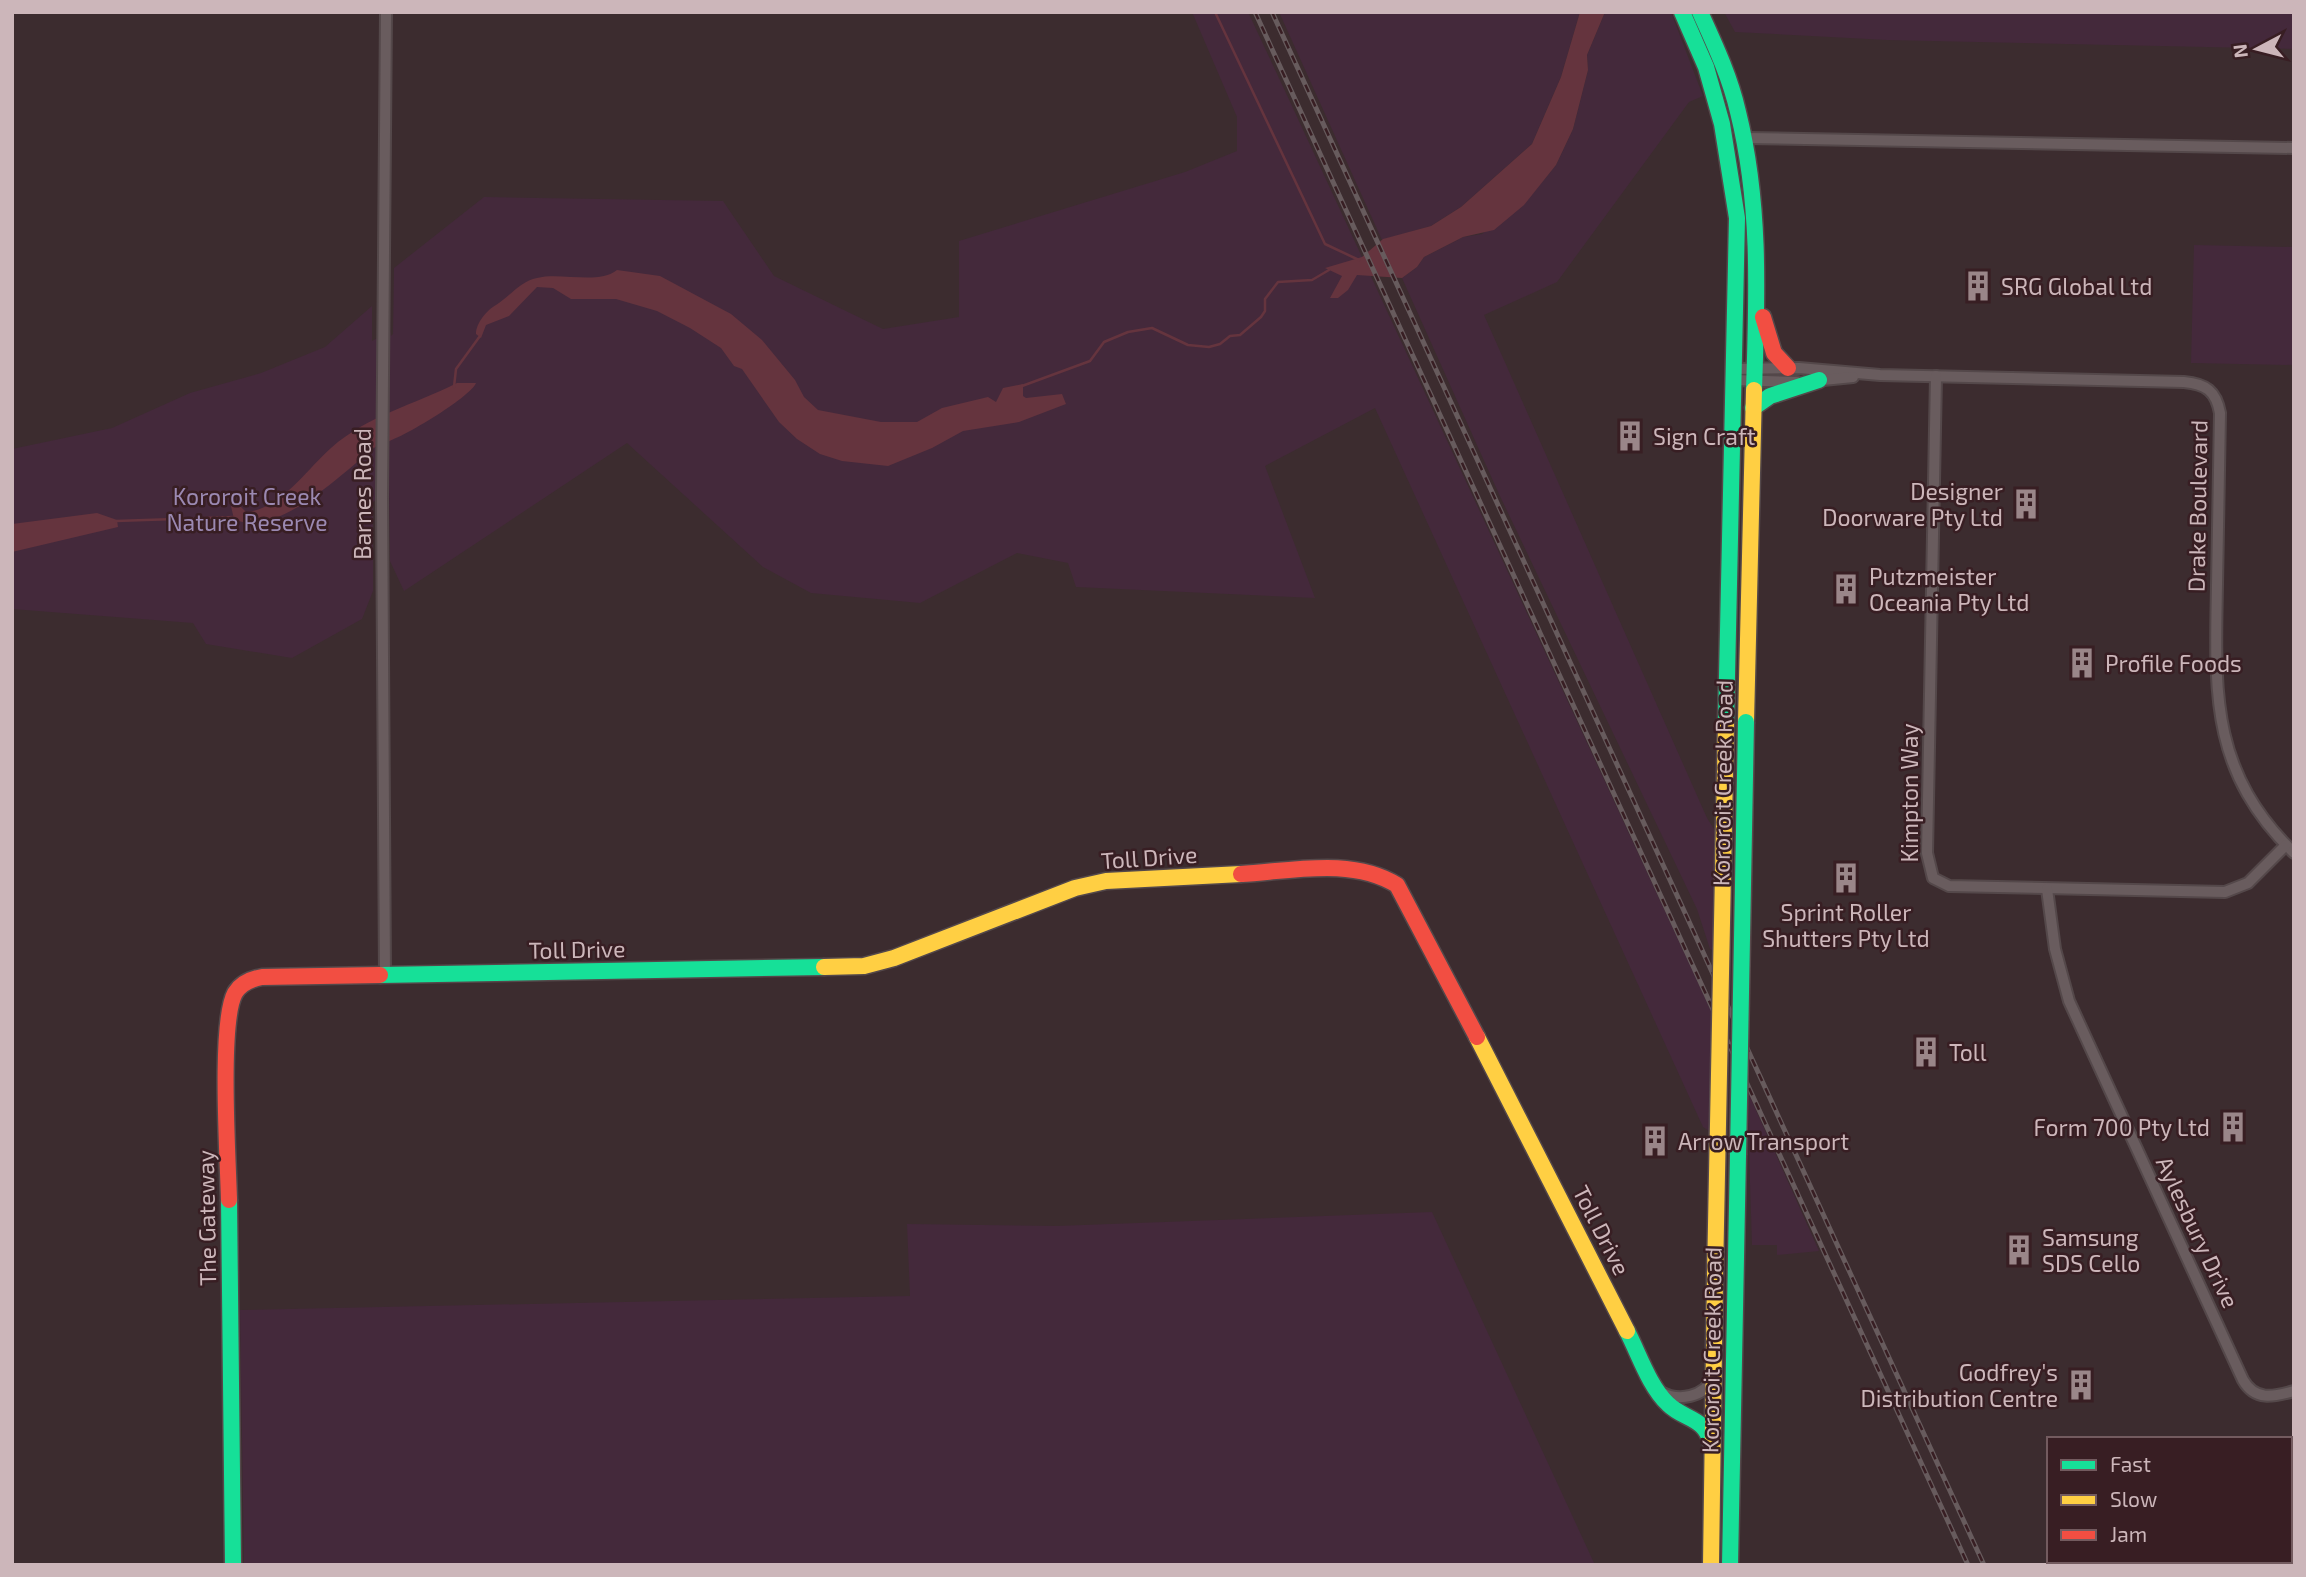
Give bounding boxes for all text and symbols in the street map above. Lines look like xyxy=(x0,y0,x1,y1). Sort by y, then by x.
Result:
north arrow xyxy=(2222,14,2292,84)
text: N xyxy=(2227,43,2252,59)
building icon: SRG Global Ltd xyxy=(1961,269,1995,303)
place label: SRG Global Ltd xyxy=(2001,272,2152,300)
building icon: Sign Craft xyxy=(1613,419,1647,453)
street label: Drake Boulevard xyxy=(2181,420,2213,592)
place label: Sign Craft xyxy=(1653,422,1756,450)
street label: Barnes Road xyxy=(348,428,376,560)
place label: Designer Doorware Pty Ltd xyxy=(1822,477,2003,531)
park label: Kororoit Creek Nature Reserve xyxy=(166,482,328,536)
building icon: Designer Doorware Pty Ltd xyxy=(2009,487,2043,521)
place label: Putzmeister Oceania Pty Ltd xyxy=(1869,562,2030,616)
building icon: Putzmeister Oceania Pty Ltd xyxy=(1829,572,1863,606)
building icon: Profile Foods xyxy=(2065,646,2099,680)
place label: Profile Foods xyxy=(2105,649,2242,677)
street label: Kororoit Creek Road xyxy=(1706,680,1738,886)
street label: Kimpton Way xyxy=(1895,723,1923,863)
street label: Toll Drive xyxy=(1100,840,1198,874)
building icon: Sprint Roller Shutters Pty Ltd xyxy=(1829,861,1863,895)
place label: Sprint Roller Shutters Pty Ltd xyxy=(1762,898,1930,952)
street label: Toll Drive xyxy=(528,934,626,964)
building icon: Toll xyxy=(1909,1035,1943,1069)
place label: Toll xyxy=(1949,1038,1987,1066)
building icon: Form 700 Pty Ltd xyxy=(2216,1110,2250,1144)
place label: Form 700 Pty Ltd xyxy=(2033,1113,2210,1141)
building icon: Arrow Transport xyxy=(1638,1124,1672,1158)
place label: Arrow Transport xyxy=(1678,1127,1849,1155)
street label: The Gateway xyxy=(191,1150,221,1286)
street label: Aylesbury Drive xyxy=(2151,1152,2245,1312)
street label: Toll Drive xyxy=(1568,1181,1636,1279)
place label: Samsung SDS Cello xyxy=(2042,1223,2140,1277)
building icon: Samsung SDS Cello xyxy=(2002,1233,2036,1267)
street label: Kororoit Creek Road xyxy=(1695,1247,1727,1453)
place label: Godfrey's Distribution Centre xyxy=(1861,1358,2058,1412)
building icon: Godfrey's Distribution Centre xyxy=(2064,1368,2098,1402)
legend xyxy=(2047,1437,2292,1563)
text: Fast xyxy=(2110,1451,2151,1476)
text: Slow xyxy=(2110,1486,2157,1511)
text: Jam xyxy=(2110,1521,2147,1546)

